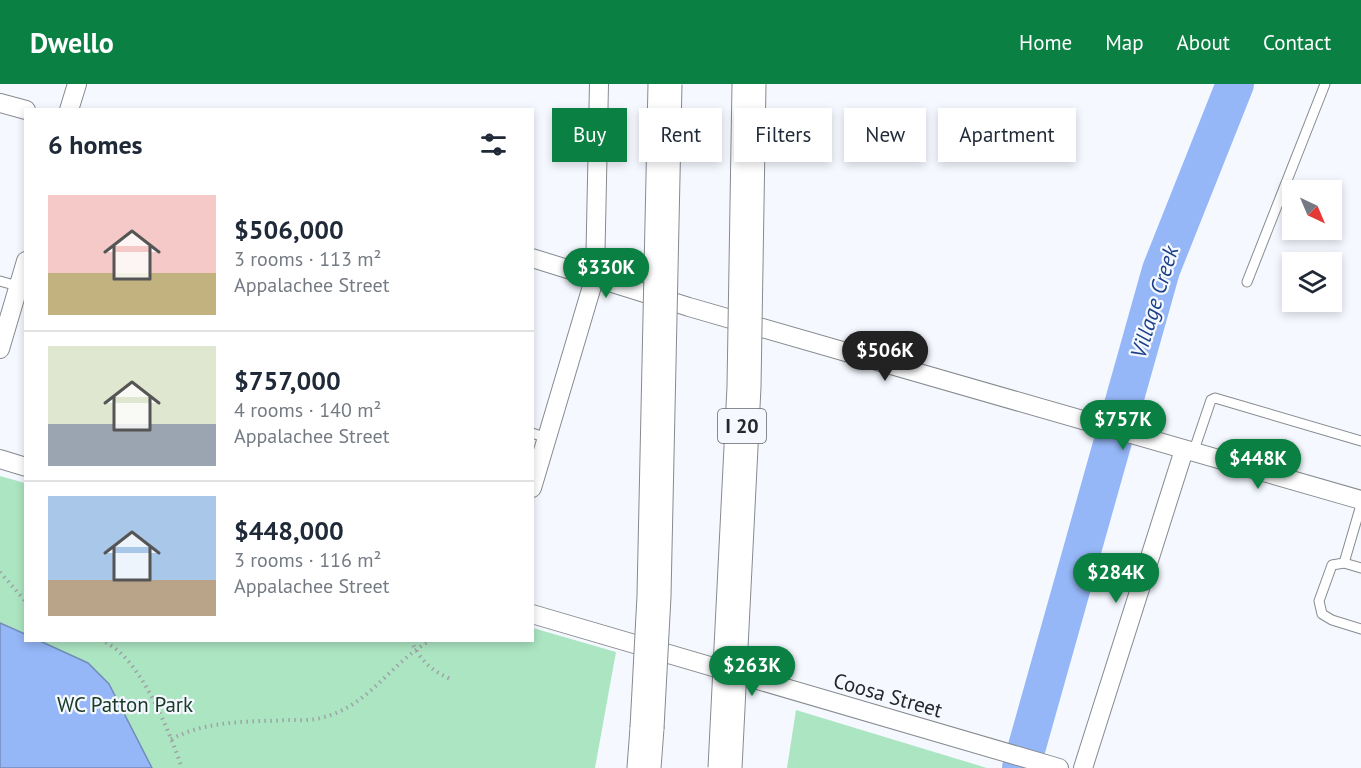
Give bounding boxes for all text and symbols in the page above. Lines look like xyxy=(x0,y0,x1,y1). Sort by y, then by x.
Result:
text: Dwello xyxy=(30,24,114,61)
text: Home xyxy=(1019,29,1072,56)
text: Map xyxy=(1105,29,1144,56)
text: About xyxy=(1177,29,1230,56)
text: Contact xyxy=(1263,29,1331,56)
chip: Buy xyxy=(552,108,627,162)
chip: Rent xyxy=(639,108,722,162)
chip: Filters xyxy=(734,108,832,162)
chip: New xyxy=(844,108,926,162)
chip: Apartment xyxy=(938,108,1076,162)
text: 6 homes xyxy=(48,128,143,161)
icon: filters xyxy=(477,128,510,161)
north arrow xyxy=(1282,180,1342,240)
map controls xyxy=(1282,180,1342,312)
text: $506,000 xyxy=(234,213,344,246)
icon: home xyxy=(96,219,168,291)
water label: Village Creek xyxy=(1124,241,1185,362)
text: 3 rooms · 113 m² xyxy=(234,246,381,272)
pin: $330K xyxy=(564,248,648,299)
button: layers xyxy=(1282,252,1342,312)
text: $330K xyxy=(577,254,635,280)
text: Appalachee Street xyxy=(234,272,390,298)
pin: $506K xyxy=(843,331,927,382)
text: $506K xyxy=(856,337,914,363)
text: $757,000 xyxy=(234,364,341,397)
icon: home xyxy=(96,370,168,442)
text: 4 rooms · 140 m² xyxy=(234,397,381,423)
pin: $757K xyxy=(1081,400,1165,451)
text: $757K xyxy=(1094,406,1152,432)
road number: I 20 xyxy=(718,409,766,443)
text: Appalachee Street xyxy=(234,423,390,449)
pin: $448K xyxy=(1216,439,1300,490)
text: $448K xyxy=(1229,445,1287,471)
text: $448,000 xyxy=(234,514,344,547)
icon: home xyxy=(96,520,168,592)
text: 3 rooms · 116 m² xyxy=(234,547,381,573)
pin: $284K xyxy=(1074,553,1158,604)
text: $284K xyxy=(1087,559,1145,585)
text: Appalachee Street xyxy=(234,573,390,599)
pin: $263K xyxy=(710,646,794,697)
text: $263K xyxy=(723,652,781,678)
street label: Coosa Street xyxy=(830,667,946,723)
park label: WC Patton Park xyxy=(57,691,193,718)

